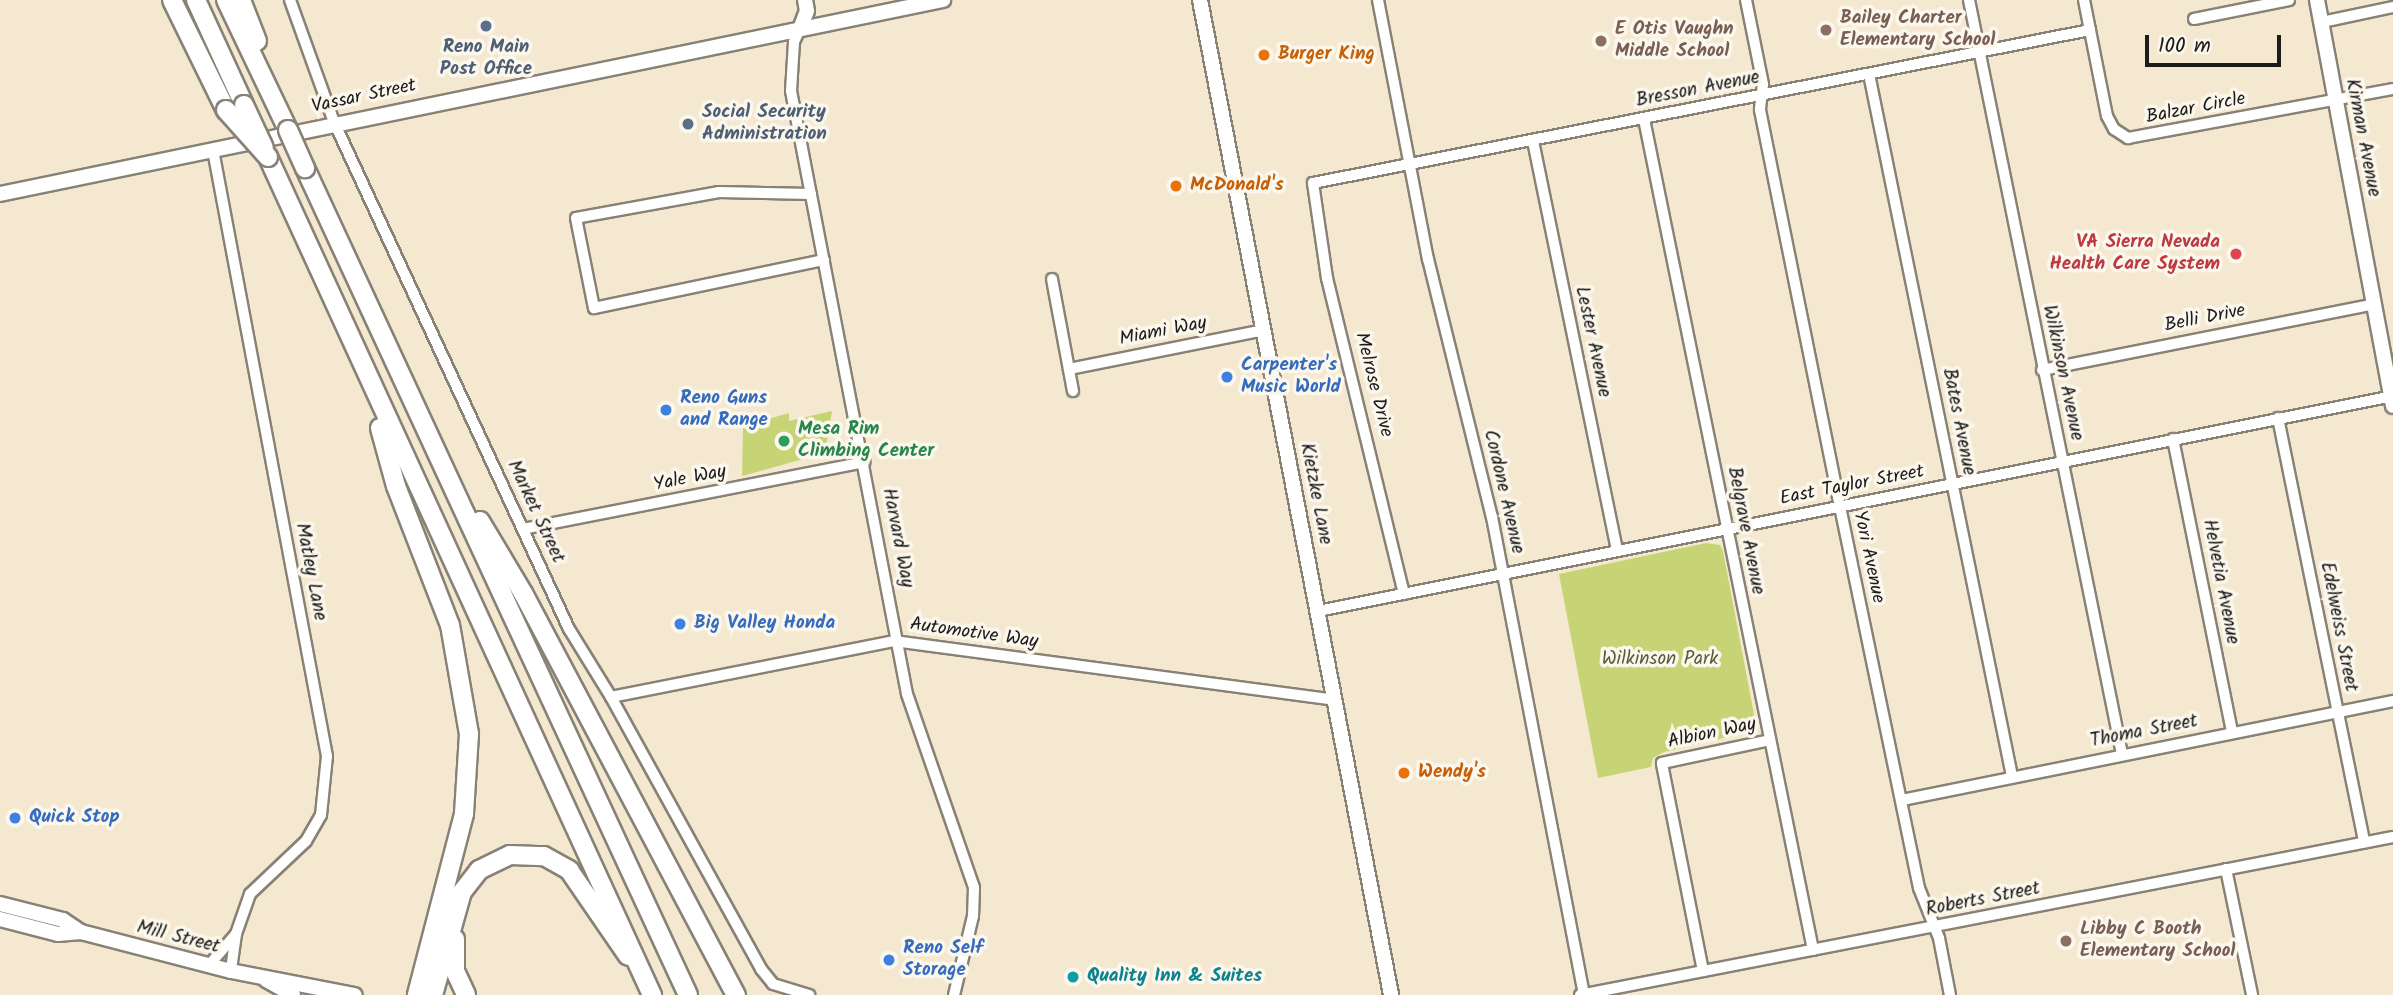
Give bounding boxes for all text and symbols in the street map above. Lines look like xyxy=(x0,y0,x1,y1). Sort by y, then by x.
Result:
place label: Bailey Charter Elementary School xyxy=(1840,8,1995,52)
marker: Reno Main Post Office xyxy=(478,18,494,34)
place label: E Otis Vaughn Middle School xyxy=(1615,19,1734,63)
scale bar xyxy=(2148,21,2284,65)
marker: Bailey Charter Elementary School xyxy=(1818,22,1834,38)
text: 100 m xyxy=(2158,30,2211,63)
marker: E Otis Vaughn Middle School xyxy=(1593,33,1609,49)
place label: Reno Main Post Office xyxy=(440,37,532,81)
place label: Burger King xyxy=(1278,44,1375,66)
marker: Burger King xyxy=(1256,47,1272,63)
street label: Bresson Avenue xyxy=(1634,67,1762,113)
street label: Vassar Street xyxy=(310,75,418,119)
street label: Kirman Avenue xyxy=(2339,77,2385,199)
street label: Balzar Circle xyxy=(2144,88,2248,130)
place label: Social Security Administration xyxy=(702,102,827,146)
marker: Social Security Administration xyxy=(680,116,696,132)
place label: McDonald's xyxy=(1190,175,1284,197)
marker: McDonald's xyxy=(1168,178,1184,194)
place label: VA Sierra Nevada Health Care System xyxy=(2050,232,2220,276)
marker: VA Sierra Nevada Health Care System xyxy=(2226,244,2246,264)
street label: Lester Avenue xyxy=(1569,284,1615,400)
street label: Belli Drive xyxy=(2163,300,2247,338)
street label: Wilkinson Avenue xyxy=(2037,303,2087,443)
street label: Miami Way xyxy=(1117,312,1209,352)
street label: Melrose Drive xyxy=(1349,330,1397,440)
place label: Carpenter's Music World xyxy=(1241,355,1341,399)
street label: Bates Avenue xyxy=(1936,367,1980,477)
marker: Carpenter's Music World xyxy=(1219,369,1235,385)
place label: Reno Guns and Range xyxy=(680,388,768,432)
marker: Reno Guns and Range xyxy=(658,402,674,418)
place label: Mesa Rim Climbing Center xyxy=(798,419,934,463)
street label: Cordone Avenue xyxy=(1478,428,1528,556)
marker: Mesa Rim Climbing Center xyxy=(776,433,792,449)
street label: Kietzke Lane xyxy=(1294,441,1336,547)
street label: Market Street xyxy=(501,457,569,567)
street label: Yale Way xyxy=(652,461,728,497)
street label: East Taylor Street xyxy=(1778,461,1926,511)
street label: Belgrave Avenue xyxy=(1721,465,1769,597)
street label: Harvard Way xyxy=(876,486,918,590)
street label: Yori Avenue xyxy=(1847,509,1889,605)
street label: Helvetia Avenue xyxy=(2197,518,2243,646)
street label: Matley Lane xyxy=(289,521,331,623)
street label: Edelweiss Street xyxy=(2314,560,2362,694)
place label: Big Valley Honda xyxy=(694,613,835,635)
street label: Automotive Way xyxy=(908,614,1040,654)
marker: Big Valley Honda xyxy=(672,616,688,632)
park label: Wilkinson Park xyxy=(1602,649,1718,671)
street label: Thoma Street xyxy=(2088,710,2200,754)
street label: Albion Way xyxy=(1666,714,1758,754)
place label: Wendy's xyxy=(1418,762,1486,784)
marker: Wendy's xyxy=(1396,765,1412,781)
place label: Quick Stop xyxy=(29,807,120,829)
marker: Quick Stop xyxy=(7,810,23,826)
street label: Roberts Street xyxy=(1924,878,2042,922)
street label: Mill Street xyxy=(134,917,222,959)
place label: Libby C Booth Elementary School xyxy=(2080,919,2235,963)
marker: Libby C Booth Elementary School xyxy=(2058,933,2074,949)
place label: Reno Self Storage xyxy=(903,938,983,982)
marker: Reno Self Storage xyxy=(881,952,897,968)
place label: Quality Inn & Suites xyxy=(1087,966,1262,988)
marker: Quality Inn & Suites xyxy=(1065,969,1081,985)

